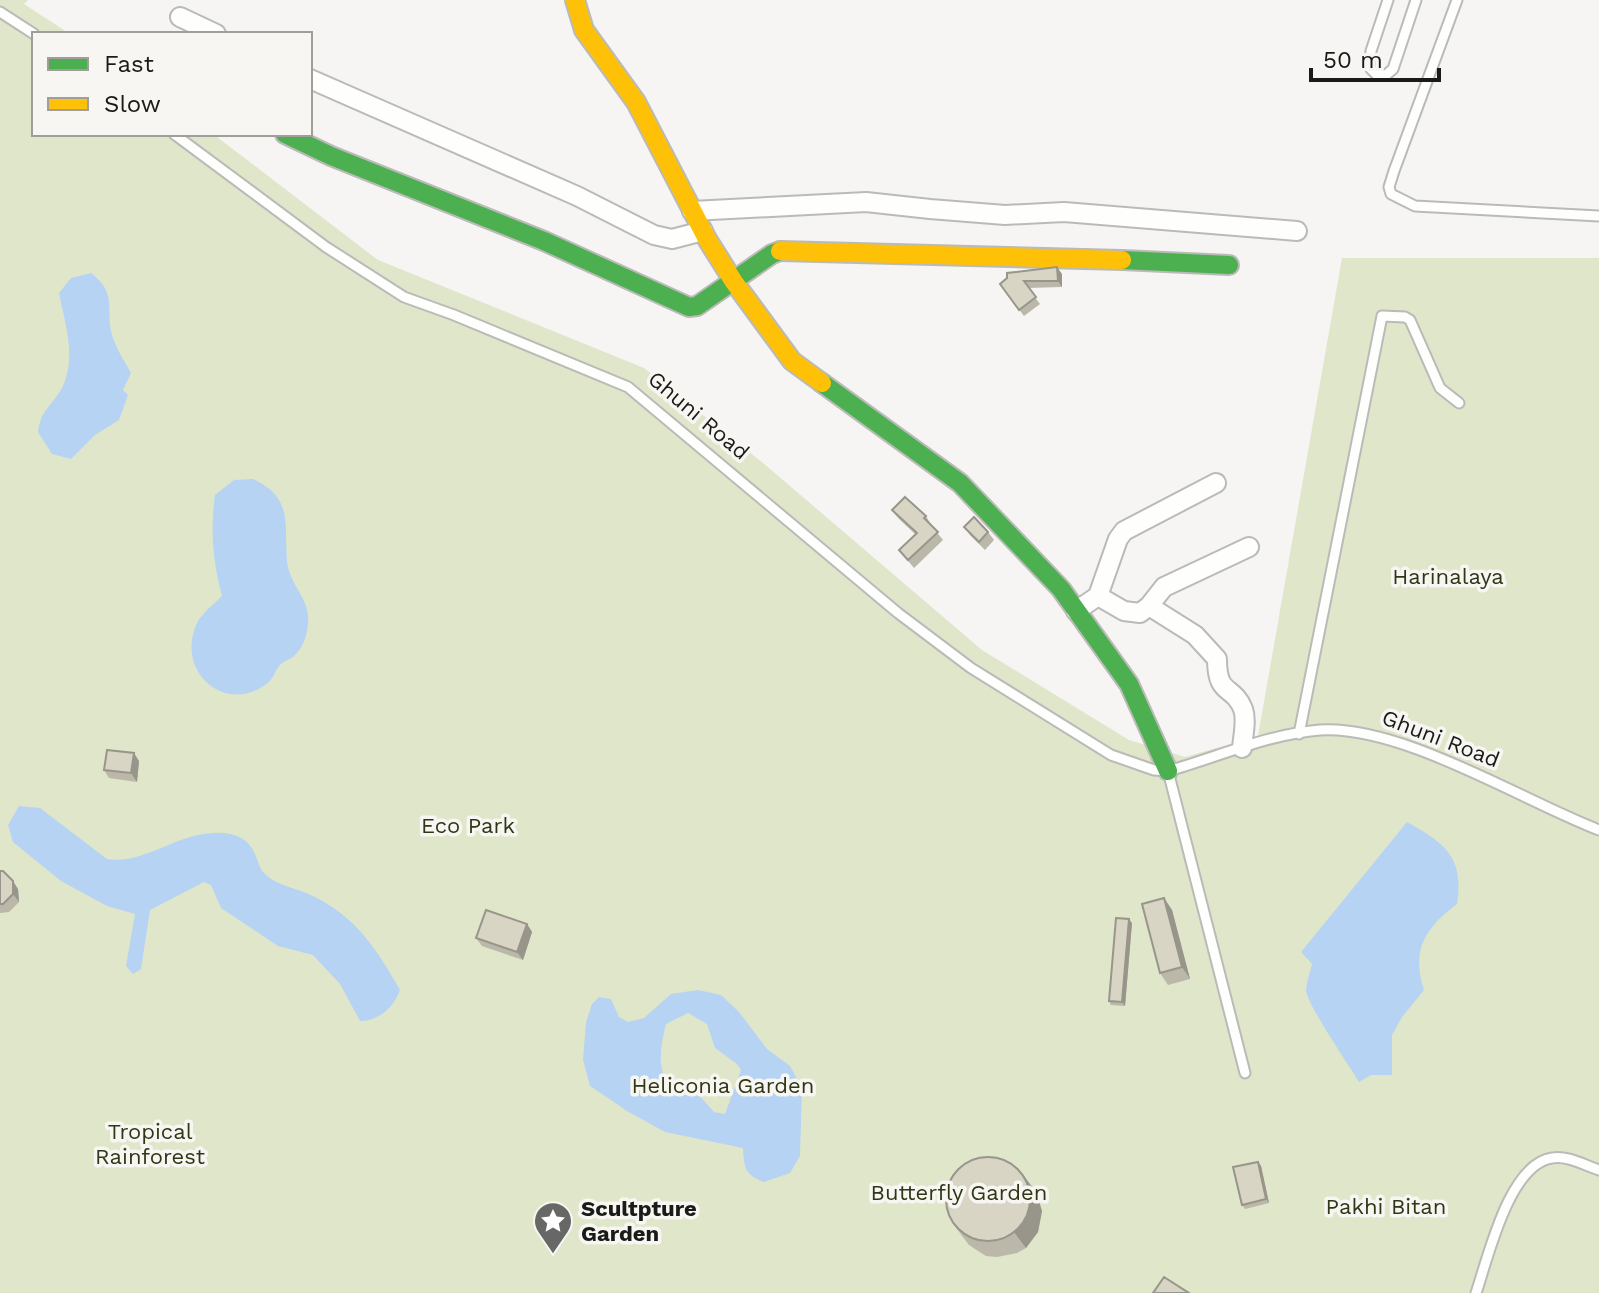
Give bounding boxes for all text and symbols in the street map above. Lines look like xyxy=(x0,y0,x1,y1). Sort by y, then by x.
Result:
legend xyxy=(32,32,312,136)
scale bar xyxy=(1311,32,1439,82)
text: 50 m xyxy=(1323,46,1383,74)
text: Fast xyxy=(104,50,154,78)
text: Slow xyxy=(104,90,161,118)
street label: Ghuni Road xyxy=(643,366,754,465)
park label: Harinalaya xyxy=(1392,564,1504,589)
street label: Ghuni Road xyxy=(1379,705,1503,772)
park label: Eco Park xyxy=(421,813,515,838)
park label: Heliconia Garden xyxy=(632,1073,814,1098)
park label: Tropical Rainforest xyxy=(95,1119,205,1169)
park label: Butterfly Garden xyxy=(871,1180,1047,1205)
park label: Pakhi Bitan xyxy=(1326,1194,1446,1219)
place label: Scultpture Garden xyxy=(581,1196,697,1246)
place icon: Scultpture Garden xyxy=(532,1200,574,1255)

